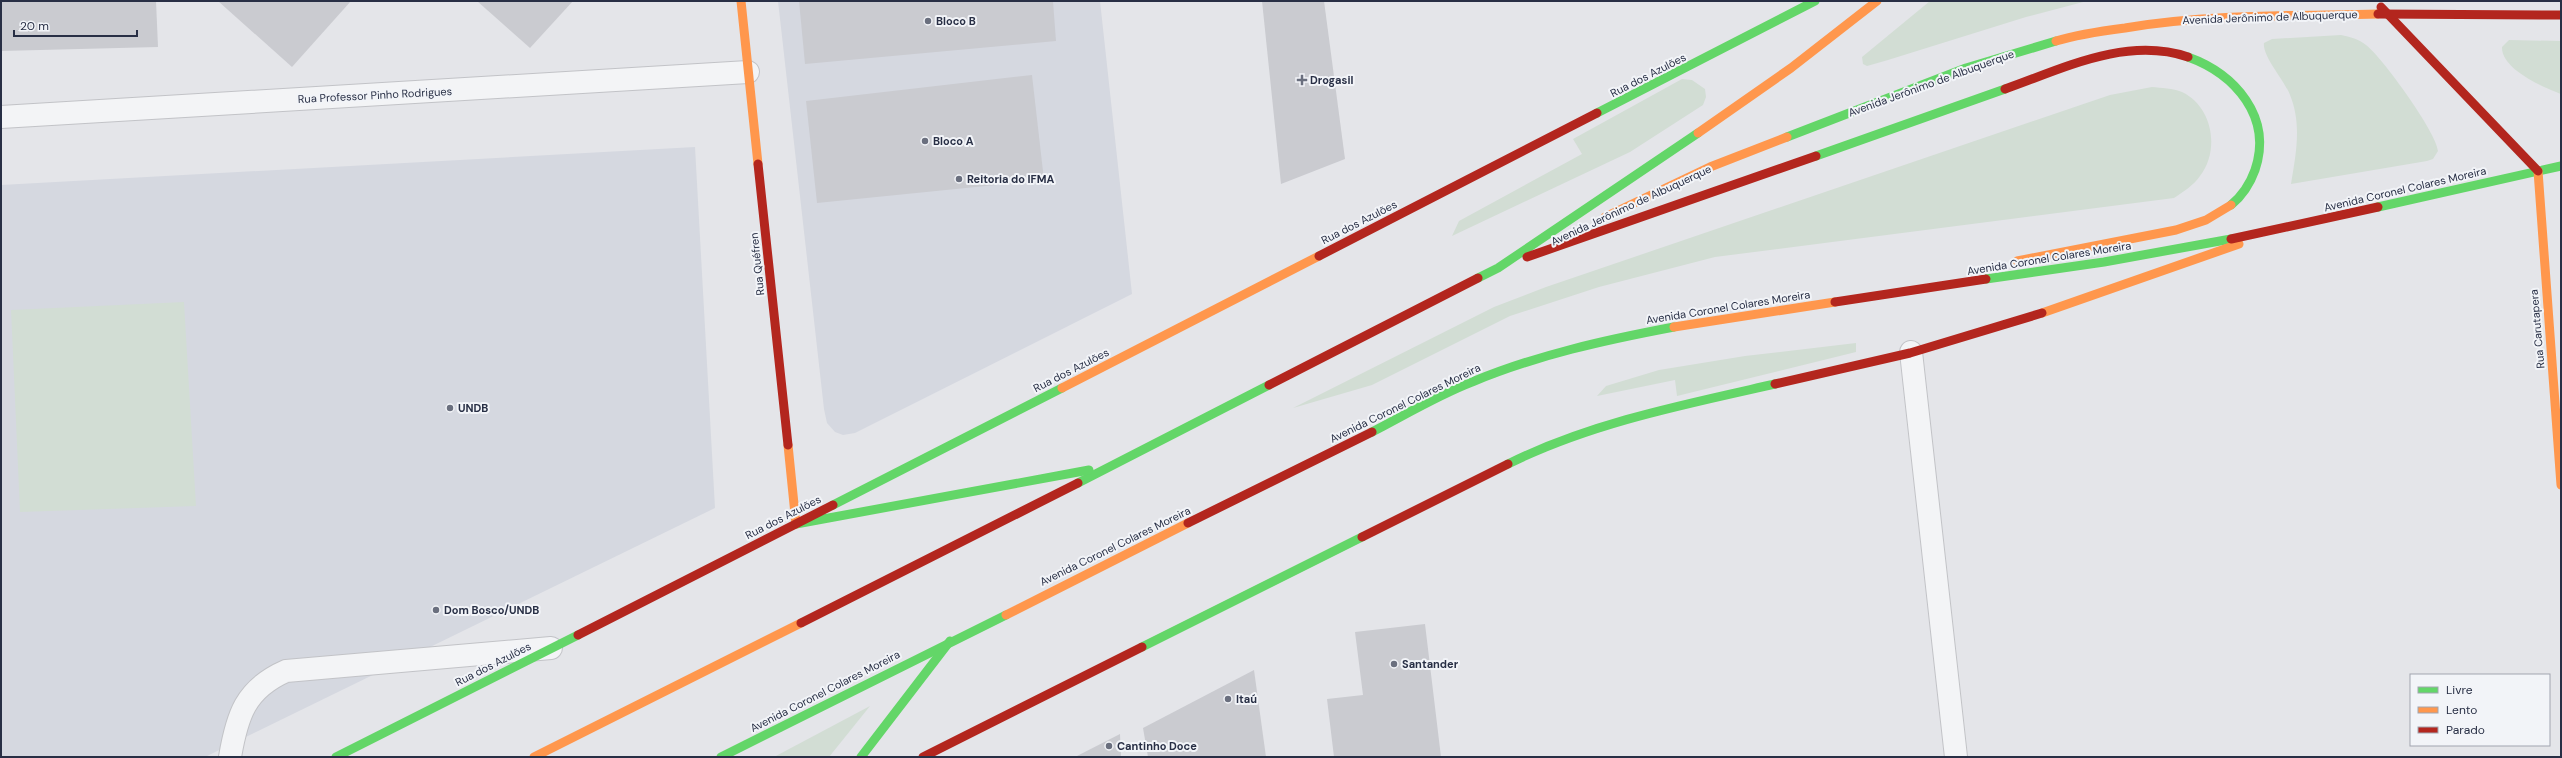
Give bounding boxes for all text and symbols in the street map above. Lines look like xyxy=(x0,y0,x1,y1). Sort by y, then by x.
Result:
street label: Avenida Jerônimo de Albuquerque xyxy=(2182,7,2358,27)
scale bar xyxy=(14,12,137,38)
place label: Bloco B xyxy=(936,14,976,28)
marker: Bloco B xyxy=(923,16,933,26)
text: 20 m xyxy=(20,18,49,34)
street label: Avenida Jerônimo de Albuquerque xyxy=(1846,46,2016,120)
street label: Rua dos Azulões xyxy=(1608,50,1688,100)
place label: Drogasil xyxy=(1310,73,1353,87)
marker: Drogasil xyxy=(1297,75,1307,85)
street label: Rua Professor Pinho Rodrigues xyxy=(297,84,453,106)
place label: Bloco A xyxy=(933,134,974,148)
marker: Bloco A xyxy=(920,136,930,146)
street label: Avenida Jerônimo de Albuquerque xyxy=(1549,162,1713,248)
street label: Avenida Coronel Colares Moreira xyxy=(2323,164,2487,214)
place label: Reitoria do IFMA xyxy=(967,172,1054,186)
marker: Reitoria do IFMA xyxy=(954,174,964,184)
street label: Rua dos Azulões xyxy=(1319,197,1399,247)
street label: Rua Quéfren xyxy=(747,232,767,296)
street label: Avenida Coronel Colares Moreira xyxy=(1966,238,2132,278)
street label: Avenida Coronel Colares Moreira xyxy=(1645,287,1811,327)
street label: Rua Carutapera xyxy=(2527,289,2547,369)
street label: Rua dos Azulões xyxy=(1031,345,1111,395)
street label: Avenida Coronel Colares Moreira xyxy=(1327,360,1483,446)
place label: UNDB xyxy=(458,401,488,415)
marker: UNDB xyxy=(445,403,455,413)
street label: Rua dos Azulões xyxy=(743,492,823,542)
street label: Avenida Coronel Colares Moreira xyxy=(1037,503,1193,589)
place label: Dom Bosco/UNDB xyxy=(444,603,539,617)
marker: Dom Bosco/UNDB xyxy=(431,605,441,615)
street label: Rua dos Azulões xyxy=(453,639,533,689)
street label: Avenida Coronel Colares Moreira xyxy=(748,647,902,735)
place label: Santander xyxy=(1402,657,1459,671)
marker: Santander xyxy=(1389,659,1399,669)
legend xyxy=(2410,674,2550,746)
text: Livre xyxy=(2446,682,2473,698)
place label: Itaú xyxy=(1236,692,1257,706)
marker: Itaú xyxy=(1223,694,1233,704)
text: Lento xyxy=(2446,702,2477,718)
text: Parado xyxy=(2446,722,2485,738)
place label: Cantinho Doce xyxy=(1117,739,1197,753)
marker: Cantinho Doce xyxy=(1104,741,1114,751)

